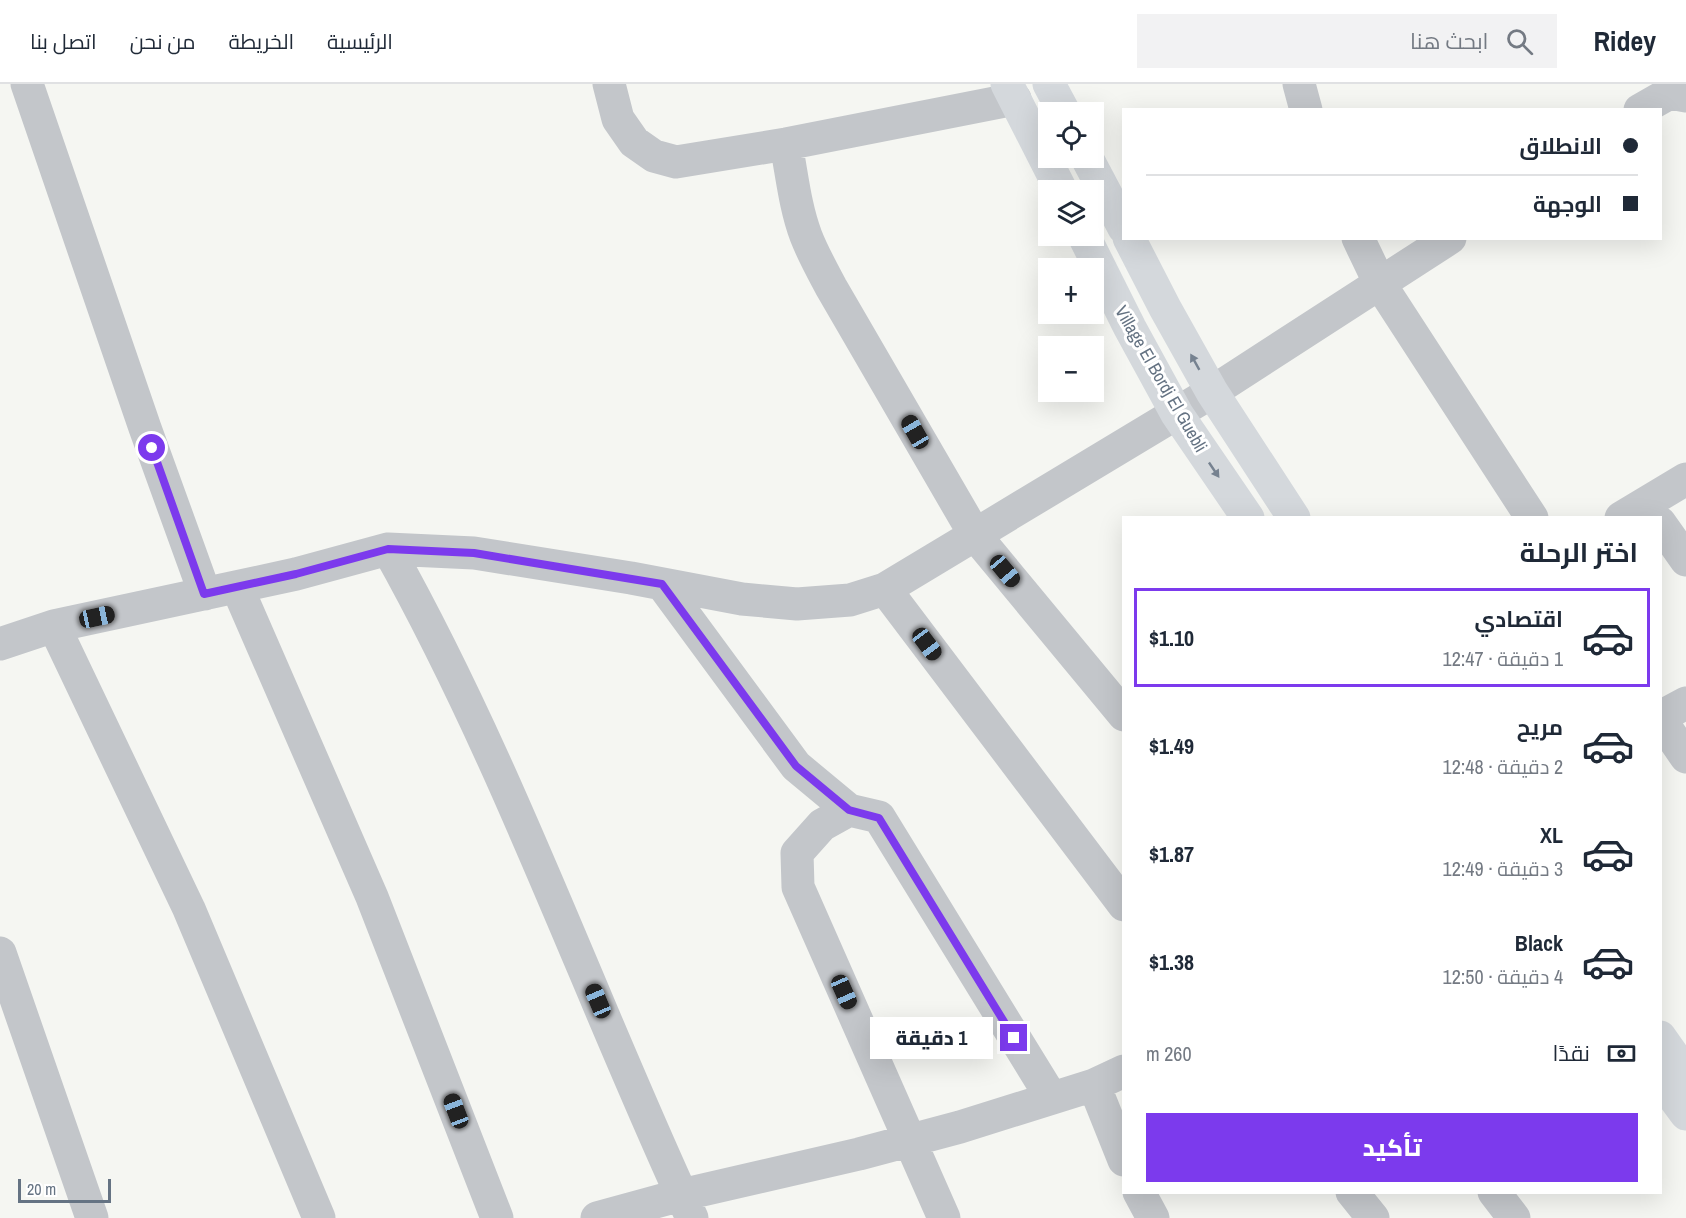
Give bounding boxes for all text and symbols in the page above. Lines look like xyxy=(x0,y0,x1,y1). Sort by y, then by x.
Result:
search box xyxy=(1137,14,1557,68)
text: Ridey xyxy=(1593,22,1656,60)
icon: search xyxy=(1503,25,1536,58)
text: ابحث هنا xyxy=(1410,26,1488,56)
text: اتصل بنا xyxy=(30,27,97,56)
text: من نحن xyxy=(130,27,196,56)
text: الخريطة xyxy=(229,27,294,56)
text: الرئيسية xyxy=(327,27,393,56)
map controls xyxy=(1038,102,1104,402)
button: locate xyxy=(1038,102,1104,168)
text: الانطلاق xyxy=(1519,131,1602,161)
button: layers xyxy=(1038,180,1104,246)
text: الوجهة xyxy=(1533,189,1602,219)
button: + xyxy=(1038,258,1104,324)
street label: Village El Bordj El Guebli xyxy=(1109,301,1214,457)
button: − xyxy=(1038,336,1104,402)
one-way arrow xyxy=(1189,354,1200,370)
car xyxy=(898,412,932,452)
route start xyxy=(138,434,165,461)
one-way arrow xyxy=(1209,461,1220,478)
text: اختر الرحلة xyxy=(1520,534,1638,570)
car xyxy=(987,551,1023,591)
car xyxy=(78,604,116,630)
text: اقتصادي xyxy=(1474,604,1563,634)
icon: car xyxy=(1581,611,1635,665)
text: $1.10 xyxy=(1149,623,1194,653)
car xyxy=(909,624,945,664)
text: 1 دقيقة · 12:47 xyxy=(1443,645,1563,672)
text: مريح xyxy=(1517,712,1563,742)
icon: car xyxy=(1581,719,1635,773)
text: $1.49 xyxy=(1149,731,1194,761)
text: 2 دقيقة · 12:48 xyxy=(1443,753,1563,780)
text: XL xyxy=(1540,820,1563,850)
icon: car xyxy=(1581,827,1635,881)
text: $1.87 xyxy=(1149,839,1194,869)
text: 3 دقيقة · 12:49 xyxy=(1443,855,1563,882)
text: Black xyxy=(1515,928,1563,958)
icon: car xyxy=(1581,935,1635,989)
text: $1.38 xyxy=(1149,947,1194,977)
text: 4 دقيقة · 12:50 xyxy=(1443,963,1563,990)
car xyxy=(828,972,860,1012)
car xyxy=(583,981,613,1021)
callout: 1 دقيقة xyxy=(870,1017,993,1059)
text: 1 دقيقة xyxy=(896,1024,967,1051)
route end xyxy=(1000,1024,1027,1051)
icon: cash xyxy=(1605,1037,1638,1070)
text: نقدًا xyxy=(1552,1038,1590,1068)
text: 260 m xyxy=(1146,1040,1192,1067)
car xyxy=(441,1091,471,1131)
button: تأكيد xyxy=(1146,1113,1638,1182)
scale bar xyxy=(18,1176,111,1204)
text: 20 m xyxy=(27,1178,56,1200)

